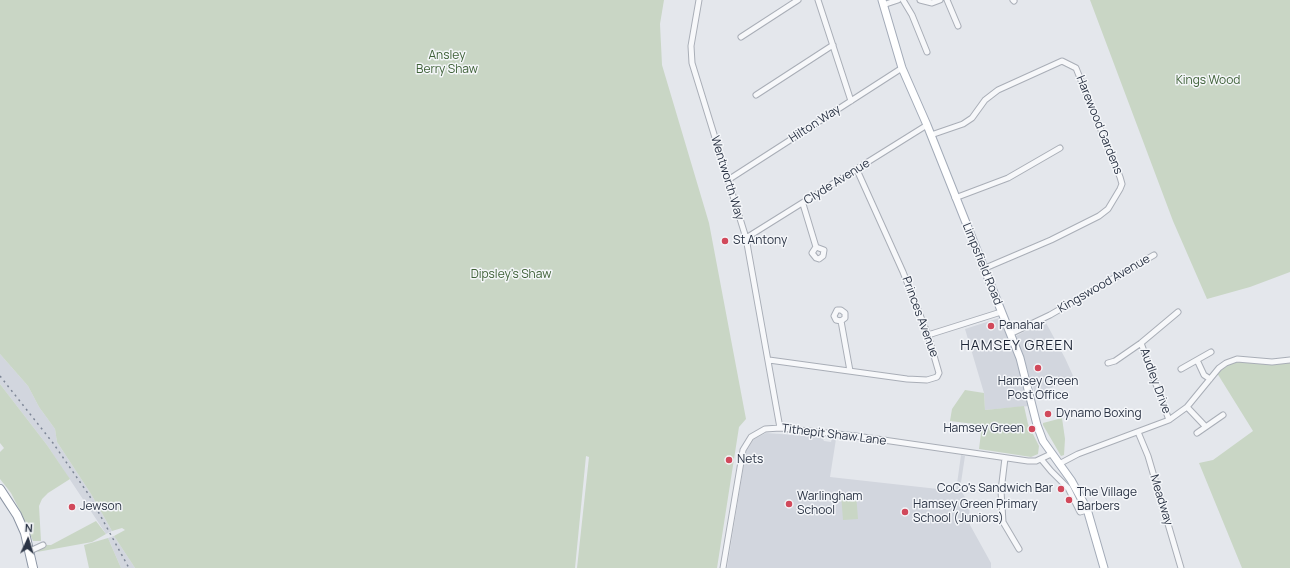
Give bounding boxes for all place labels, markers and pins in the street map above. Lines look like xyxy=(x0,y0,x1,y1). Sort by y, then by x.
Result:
place label: St Antony xyxy=(733,234,787,248)
marker: St Antony xyxy=(720,236,730,246)
place label: Panahar xyxy=(999,319,1045,333)
marker: Panahar xyxy=(986,321,996,331)
marker: Hamsey Green Post Office xyxy=(1033,363,1043,373)
place label: Hamsey Green Post Office xyxy=(998,375,1078,403)
place label: Dynamo Boxing xyxy=(1056,407,1142,421)
marker: Dynamo Boxing xyxy=(1043,409,1053,419)
place label: Hamsey Green xyxy=(943,422,1024,436)
marker: Hamsey Green xyxy=(1027,424,1037,434)
place label: Nets xyxy=(737,453,763,467)
marker: Nets xyxy=(724,455,734,465)
place label: CoCo's Sandwich Bar xyxy=(937,482,1053,496)
marker: CoCo's Sandwich Bar xyxy=(1056,484,1066,494)
place label: The Village Barbers xyxy=(1077,486,1137,514)
place label: Warlingham School xyxy=(797,490,862,518)
marker: The Village Barbers xyxy=(1064,495,1074,505)
place label: Hamsey Green Primary School (Juniors) xyxy=(913,498,1038,526)
marker: Warlingham School xyxy=(784,499,794,509)
place label: Jewson xyxy=(80,500,122,514)
marker: Jewson xyxy=(67,502,77,512)
marker: Hamsey Green Primary School (Juniors) xyxy=(900,507,910,517)

